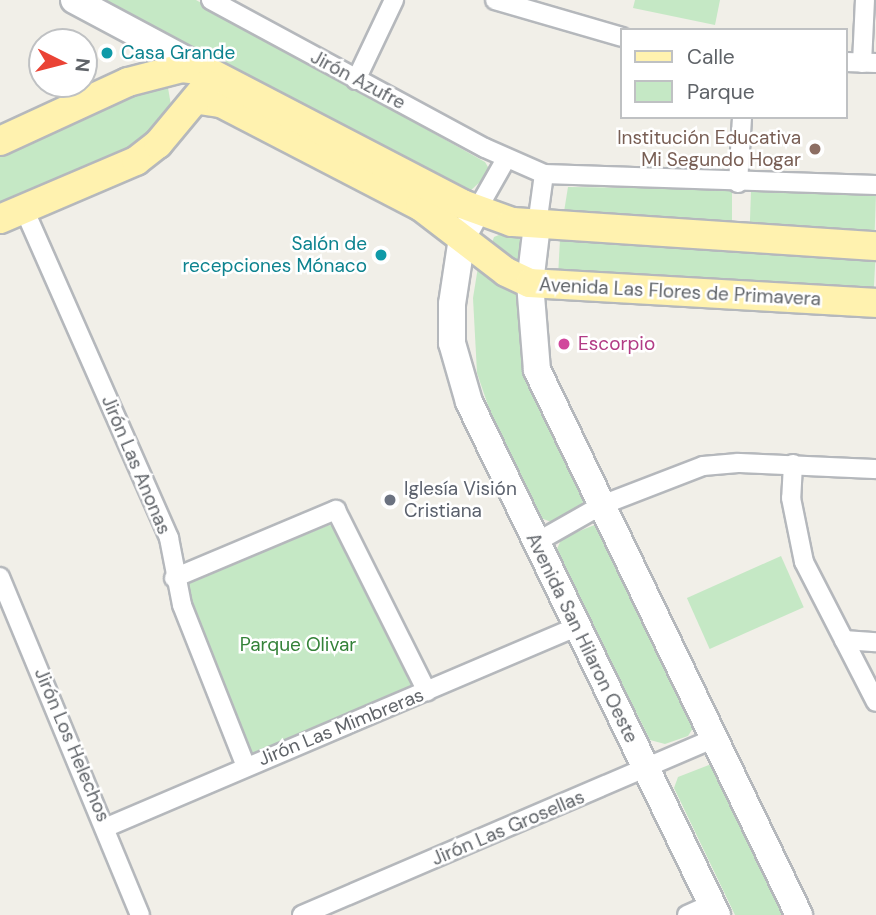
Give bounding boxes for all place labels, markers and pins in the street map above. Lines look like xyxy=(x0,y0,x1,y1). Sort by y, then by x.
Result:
place label: Casa Grande xyxy=(121,42,235,64)
marker: Casa Grande xyxy=(99,45,115,61)
place label: Institución Educativa Mi Segundo Hogar xyxy=(617,127,801,171)
marker: Institución Educativa Mi Segundo Hogar xyxy=(807,141,823,157)
place label: Salón de recepciones Mónaco xyxy=(182,233,367,277)
marker: Salón de recepciones Mónaco xyxy=(373,247,389,263)
place label: Escorpio xyxy=(578,333,655,355)
marker: Escorpio xyxy=(556,336,572,352)
place label: Iglesía Visión Cristiana xyxy=(404,478,517,522)
marker: Iglesía Visión Cristiana xyxy=(382,492,398,508)

